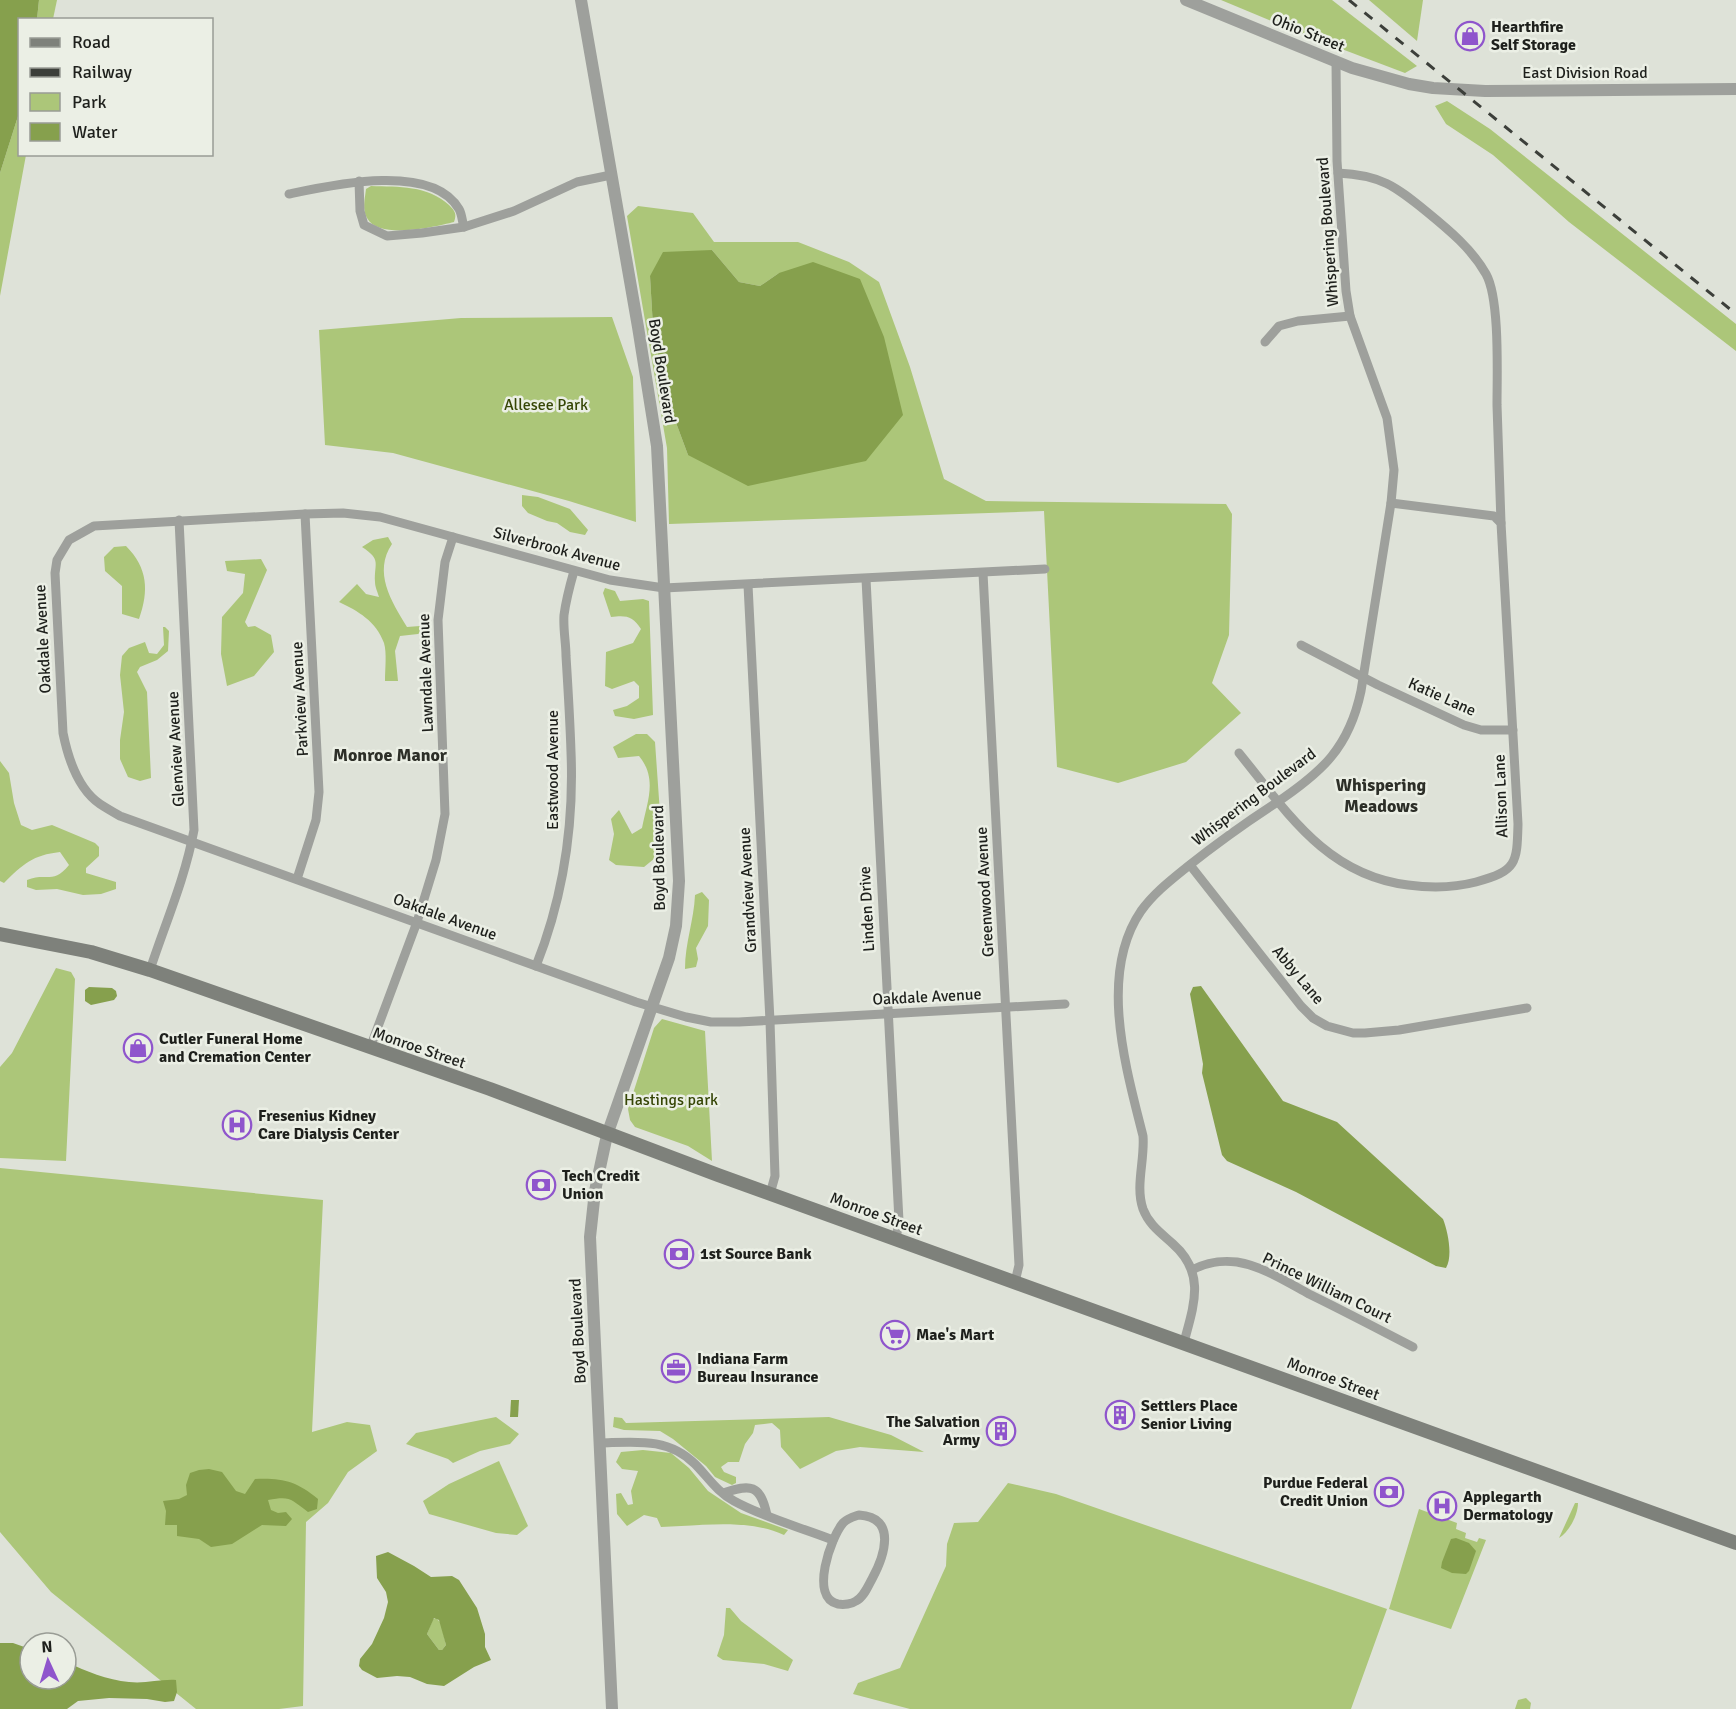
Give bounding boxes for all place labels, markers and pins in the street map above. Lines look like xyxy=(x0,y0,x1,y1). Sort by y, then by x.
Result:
place label: Hearthfire Self Storage xyxy=(1491,17,1576,55)
shop icon: Hearthfire Self Storage xyxy=(1454,20,1486,52)
place label: Cutler Funeral Home and Cremation Center xyxy=(159,1029,312,1067)
shop icon: Cutler Funeral Home and Cremation Center xyxy=(122,1032,154,1064)
place label: Fresenius Kidney Care Dialysis Center xyxy=(258,1106,400,1144)
hospital icon: Fresenius Kidney Care Dialysis Center xyxy=(221,1109,253,1141)
place label: Tech Credit Union xyxy=(562,1166,640,1204)
bank icon: Tech Credit Union xyxy=(525,1169,557,1201)
bank icon: 1st Source Bank xyxy=(663,1238,695,1270)
place label: 1st Source Bank xyxy=(700,1244,812,1264)
supermarket icon: Mae's Mart xyxy=(879,1319,911,1351)
place label: Mae's Mart xyxy=(916,1325,994,1345)
place label: Indiana Farm Bureau Insurance xyxy=(697,1349,818,1387)
office icon: Indiana Farm Bureau Insurance xyxy=(660,1352,692,1384)
place label: Settlers Place Senior Living xyxy=(1141,1396,1238,1434)
building icon: Settlers Place Senior Living xyxy=(1104,1399,1136,1431)
place label: The Salvation Army xyxy=(886,1412,980,1450)
building icon: The Salvation Army xyxy=(985,1415,1017,1447)
place label: Purdue Federal Credit Union xyxy=(1263,1473,1368,1511)
bank icon: Purdue Federal Credit Union xyxy=(1373,1476,1405,1508)
place label: Applegarth Dermatology xyxy=(1463,1487,1553,1525)
hospital icon: Applegarth Dermatology xyxy=(1426,1490,1458,1522)

